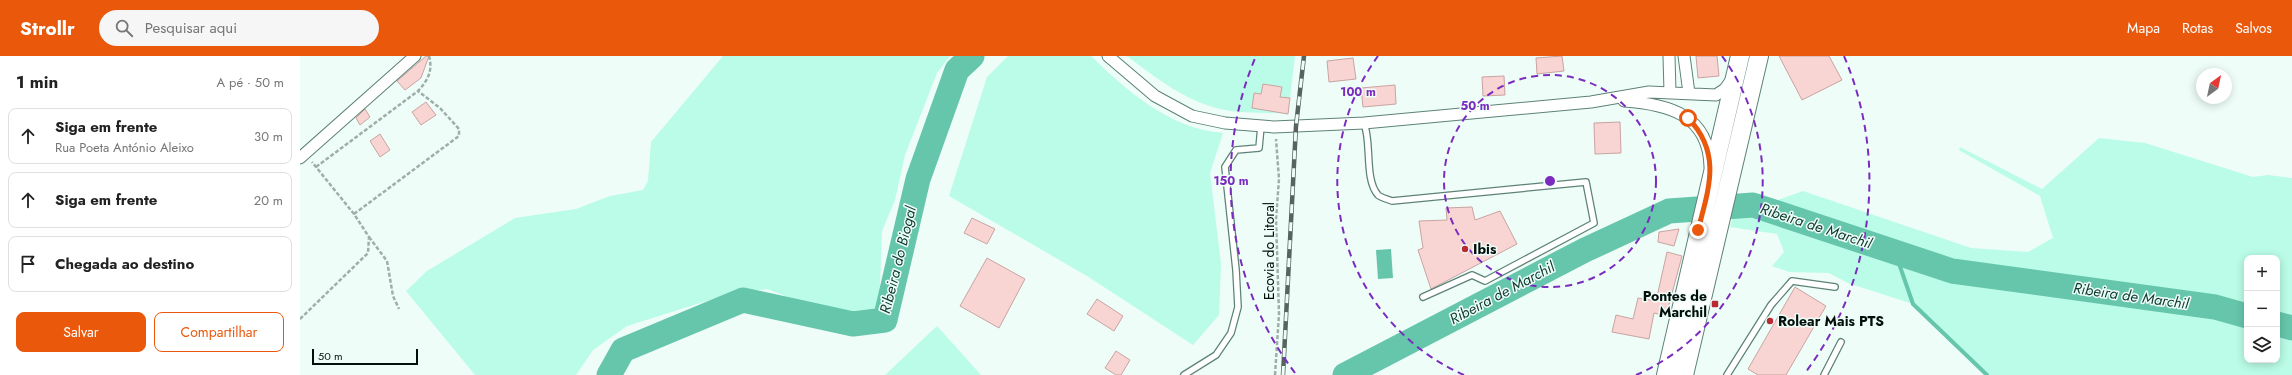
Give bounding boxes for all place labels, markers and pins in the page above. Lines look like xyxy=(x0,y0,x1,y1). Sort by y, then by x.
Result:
centre of rings xyxy=(1543,174,1557,188)
place label: Ibis xyxy=(1473,239,1497,259)
marker: Ibis xyxy=(1460,244,1470,254)
place label: Pontes de Marchil xyxy=(1643,286,1707,322)
marker: Pontes de Marchil xyxy=(1710,299,1720,309)
place label: Rolear Mais PTS xyxy=(1778,311,1884,331)
marker: Rolear Mais PTS xyxy=(1765,316,1775,326)

